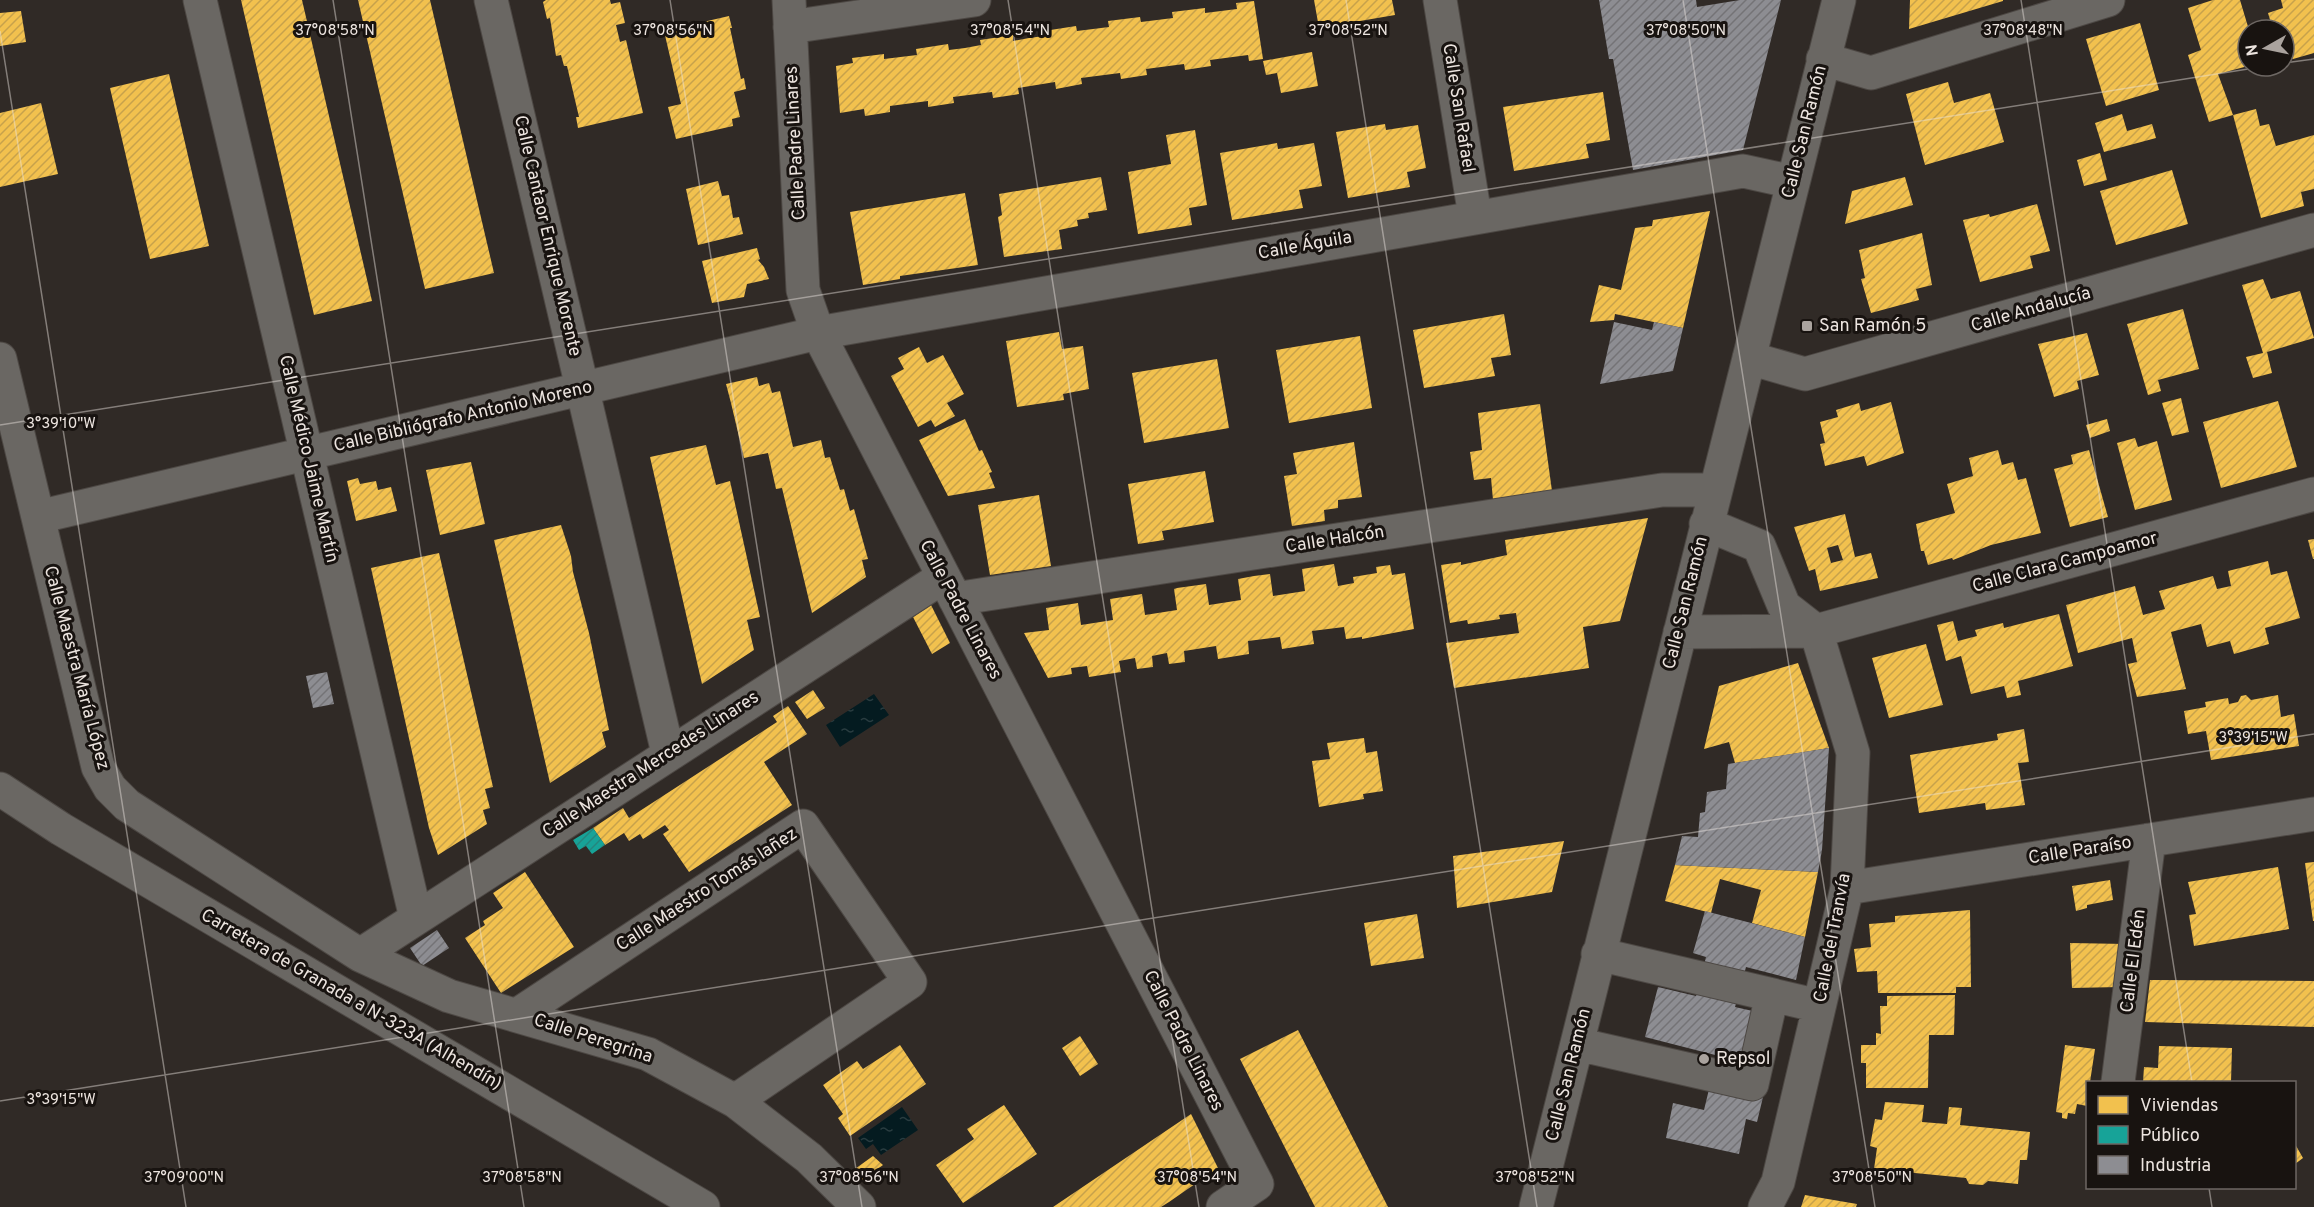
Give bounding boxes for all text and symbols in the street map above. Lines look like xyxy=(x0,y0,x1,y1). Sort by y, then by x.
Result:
north arrow xyxy=(2236,18,2296,78)
text: 37°08'58"N xyxy=(295,22,375,41)
text: 37°08'56"N xyxy=(633,22,713,41)
text: 37°08'54"N xyxy=(970,22,1050,41)
text: 37°08'52"N xyxy=(1308,22,1388,41)
text: 37°08'50"N xyxy=(1646,22,1726,41)
text: 37°08'48"N xyxy=(1983,22,2063,41)
street label: Calle San Rafael xyxy=(1436,42,1480,174)
text: N xyxy=(2242,43,2264,57)
street label: Calle San Ramón xyxy=(1777,63,1833,201)
street label: Calle Padre Linares xyxy=(780,65,812,221)
street label: Calle Cantaor Enrique Morente xyxy=(508,113,586,359)
street label: Calle Águila xyxy=(1256,224,1354,266)
street label: Calle Andalucía xyxy=(1968,282,2094,338)
place label: San Ramón 5 xyxy=(1819,315,1926,338)
marker: San Ramón 5 xyxy=(1800,319,1814,333)
street label: Calle Médico Jaime Martín xyxy=(273,353,343,565)
street label: Calle Bibliógrafo Antonio Moreno xyxy=(331,376,595,458)
text: 3°39'10"W xyxy=(26,415,96,434)
street label: Calle Halcón xyxy=(1284,521,1386,559)
street label: Calle Clara Campoamor xyxy=(1970,527,2160,599)
street label: Calle San Ramón xyxy=(1658,534,1714,672)
street label: Calle Padre Linares xyxy=(914,536,1006,684)
street label: Calle Maestra María López xyxy=(38,563,114,773)
street label: Calle Maestra Mercedes Linares xyxy=(538,686,764,844)
text: 3°39'15"W xyxy=(2218,729,2288,748)
street label: Calle Maestro Tomás Iañez xyxy=(612,823,802,957)
street label: Calle Paraíso xyxy=(2027,831,2133,871)
street label: Calle del Tranvía xyxy=(1809,871,1857,1005)
street label: Carretera de Granada a N-323A (Alhendín) xyxy=(196,904,506,1096)
street label: Calle El Edén xyxy=(2116,908,2152,1014)
street label: Calle Padre Linares xyxy=(1138,967,1228,1115)
street label: Calle San Ramón xyxy=(1541,1006,1597,1144)
street label: Calle Peregrina xyxy=(531,1009,655,1069)
place label: Repsol xyxy=(1716,1048,1770,1071)
marker: Repsol xyxy=(1697,1052,1711,1066)
legend xyxy=(2086,1081,2296,1189)
text: 3°39'15"W xyxy=(26,1091,96,1110)
text: Viviendas xyxy=(2140,1095,2218,1118)
text: Público xyxy=(2140,1125,2200,1148)
text: Industria xyxy=(2140,1155,2211,1178)
text: 37°09'00"N xyxy=(144,1169,224,1188)
text: 37°08'58"N xyxy=(482,1169,562,1188)
text: 37°08'56"N xyxy=(819,1169,899,1188)
text: 37°08'54"N xyxy=(1157,1169,1237,1188)
text: 37°08'52"N xyxy=(1495,1169,1575,1188)
text: 37°08'50"N xyxy=(1832,1169,1912,1188)

